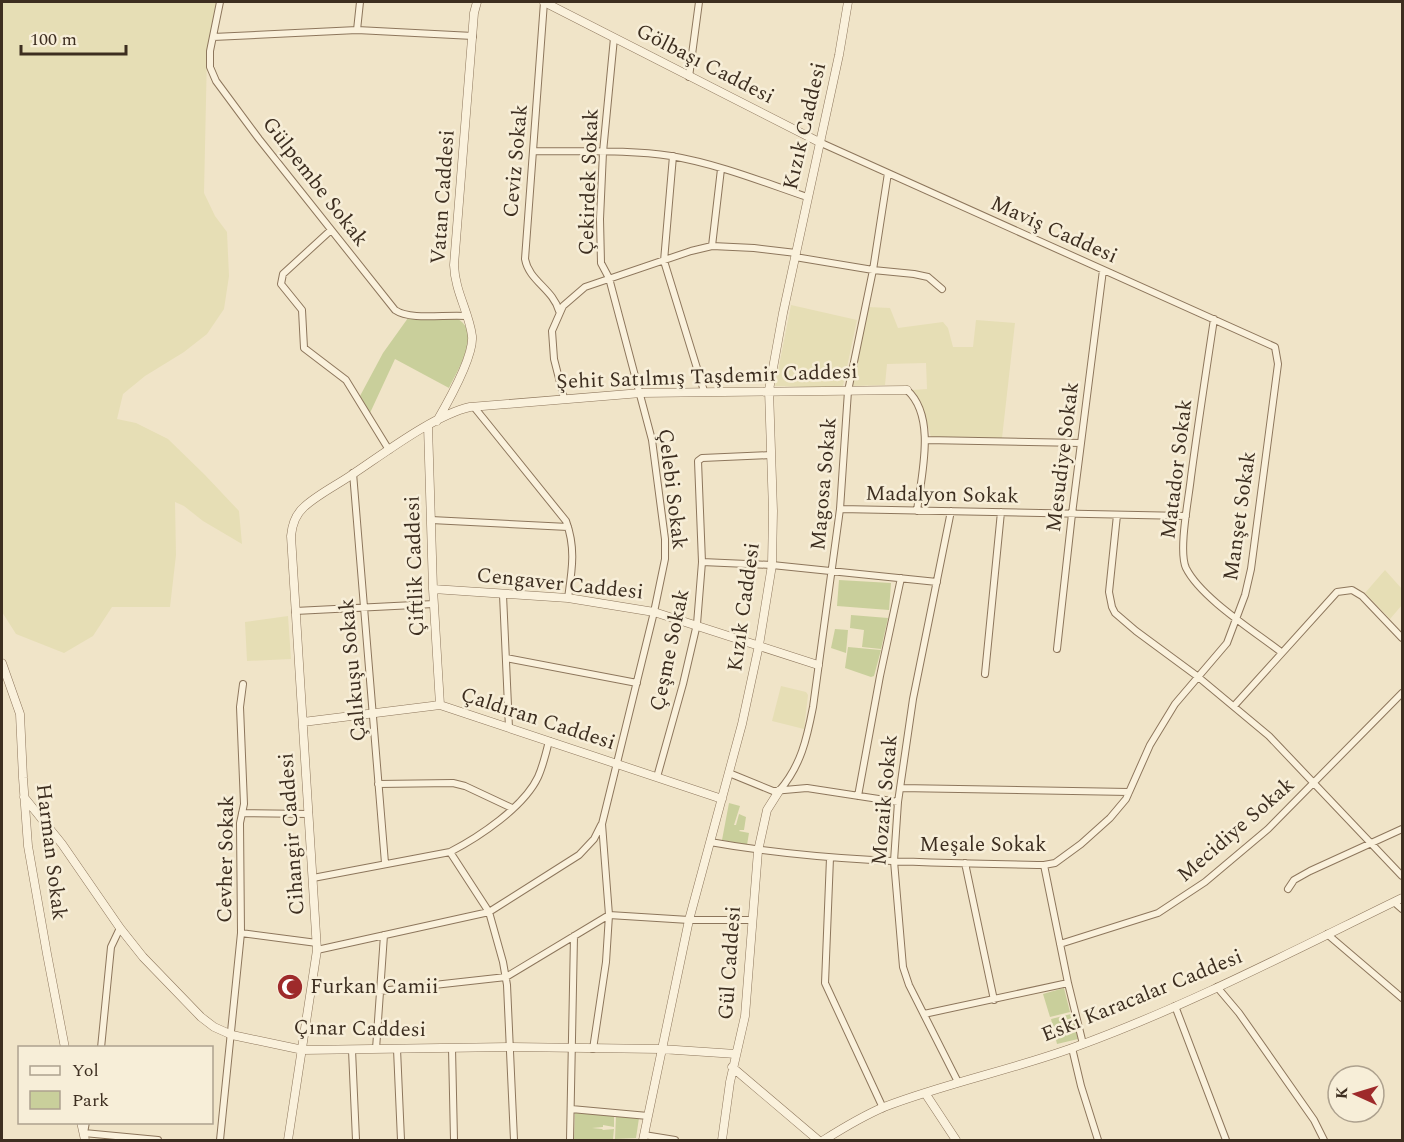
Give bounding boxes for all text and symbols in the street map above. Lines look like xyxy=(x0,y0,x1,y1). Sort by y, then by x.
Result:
street label: Gölbaşı Caddesi xyxy=(630,15,780,113)
scale bar xyxy=(21,18,126,56)
text: 100 m xyxy=(30,26,77,53)
street label: Kızık Caddesi xyxy=(775,59,835,193)
street label: Ceviz Sokak xyxy=(495,103,537,219)
street label: Çekirdek Sokak xyxy=(570,108,608,256)
street label: Gülpembe Sokak xyxy=(254,110,376,254)
street label: Vatan Caddesi xyxy=(422,129,464,265)
street label: Maviş Caddesi xyxy=(985,188,1123,272)
street label: Şehit Satılmış Taşdemir Caddesi xyxy=(556,356,858,398)
street label: Mesudiye Sokak xyxy=(1038,380,1088,534)
street label: Matador Sokak xyxy=(1153,397,1202,541)
street label: Magosa Sokak xyxy=(802,416,846,552)
street label: Çelebi Sokak xyxy=(649,427,695,552)
street label: Manşet Sokak xyxy=(1215,449,1265,583)
street label: Madalyon Sokak xyxy=(865,478,1019,512)
street label: Çiftlik Caddesi xyxy=(397,495,433,637)
street label: Kızık Caddesi xyxy=(719,540,769,674)
street label: Cengaver Caddesi xyxy=(475,559,645,609)
street label: Çeşme Sokak xyxy=(641,586,699,714)
street label: Çalıkuşu Sokak xyxy=(331,597,375,743)
street label: Çaldıran Caddesi xyxy=(456,679,620,759)
street label: Mozaik Sokak xyxy=(863,733,907,867)
street label: Cihangir Caddesi xyxy=(270,752,314,916)
street label: Mecidiye Sokak xyxy=(1170,770,1302,890)
street label: Harman Sokak xyxy=(27,782,75,922)
street label: Cevher Sokak xyxy=(209,795,243,923)
street label: Meşale Sokak xyxy=(919,829,1047,861)
street label: Gül Caddesi xyxy=(710,905,750,1021)
street label: Eski Karacalar Caddesi xyxy=(1036,941,1248,1051)
place label: Furkan Camii xyxy=(310,971,439,1003)
mosque icon: Furkan Camii xyxy=(275,972,305,1002)
street label: Çınar Caddesi xyxy=(293,1012,427,1046)
legend xyxy=(18,1046,213,1124)
text: Yol xyxy=(72,1057,99,1084)
north arrow xyxy=(1326,1064,1386,1124)
text: K xyxy=(1330,1085,1354,1100)
text: Park xyxy=(72,1087,109,1114)

